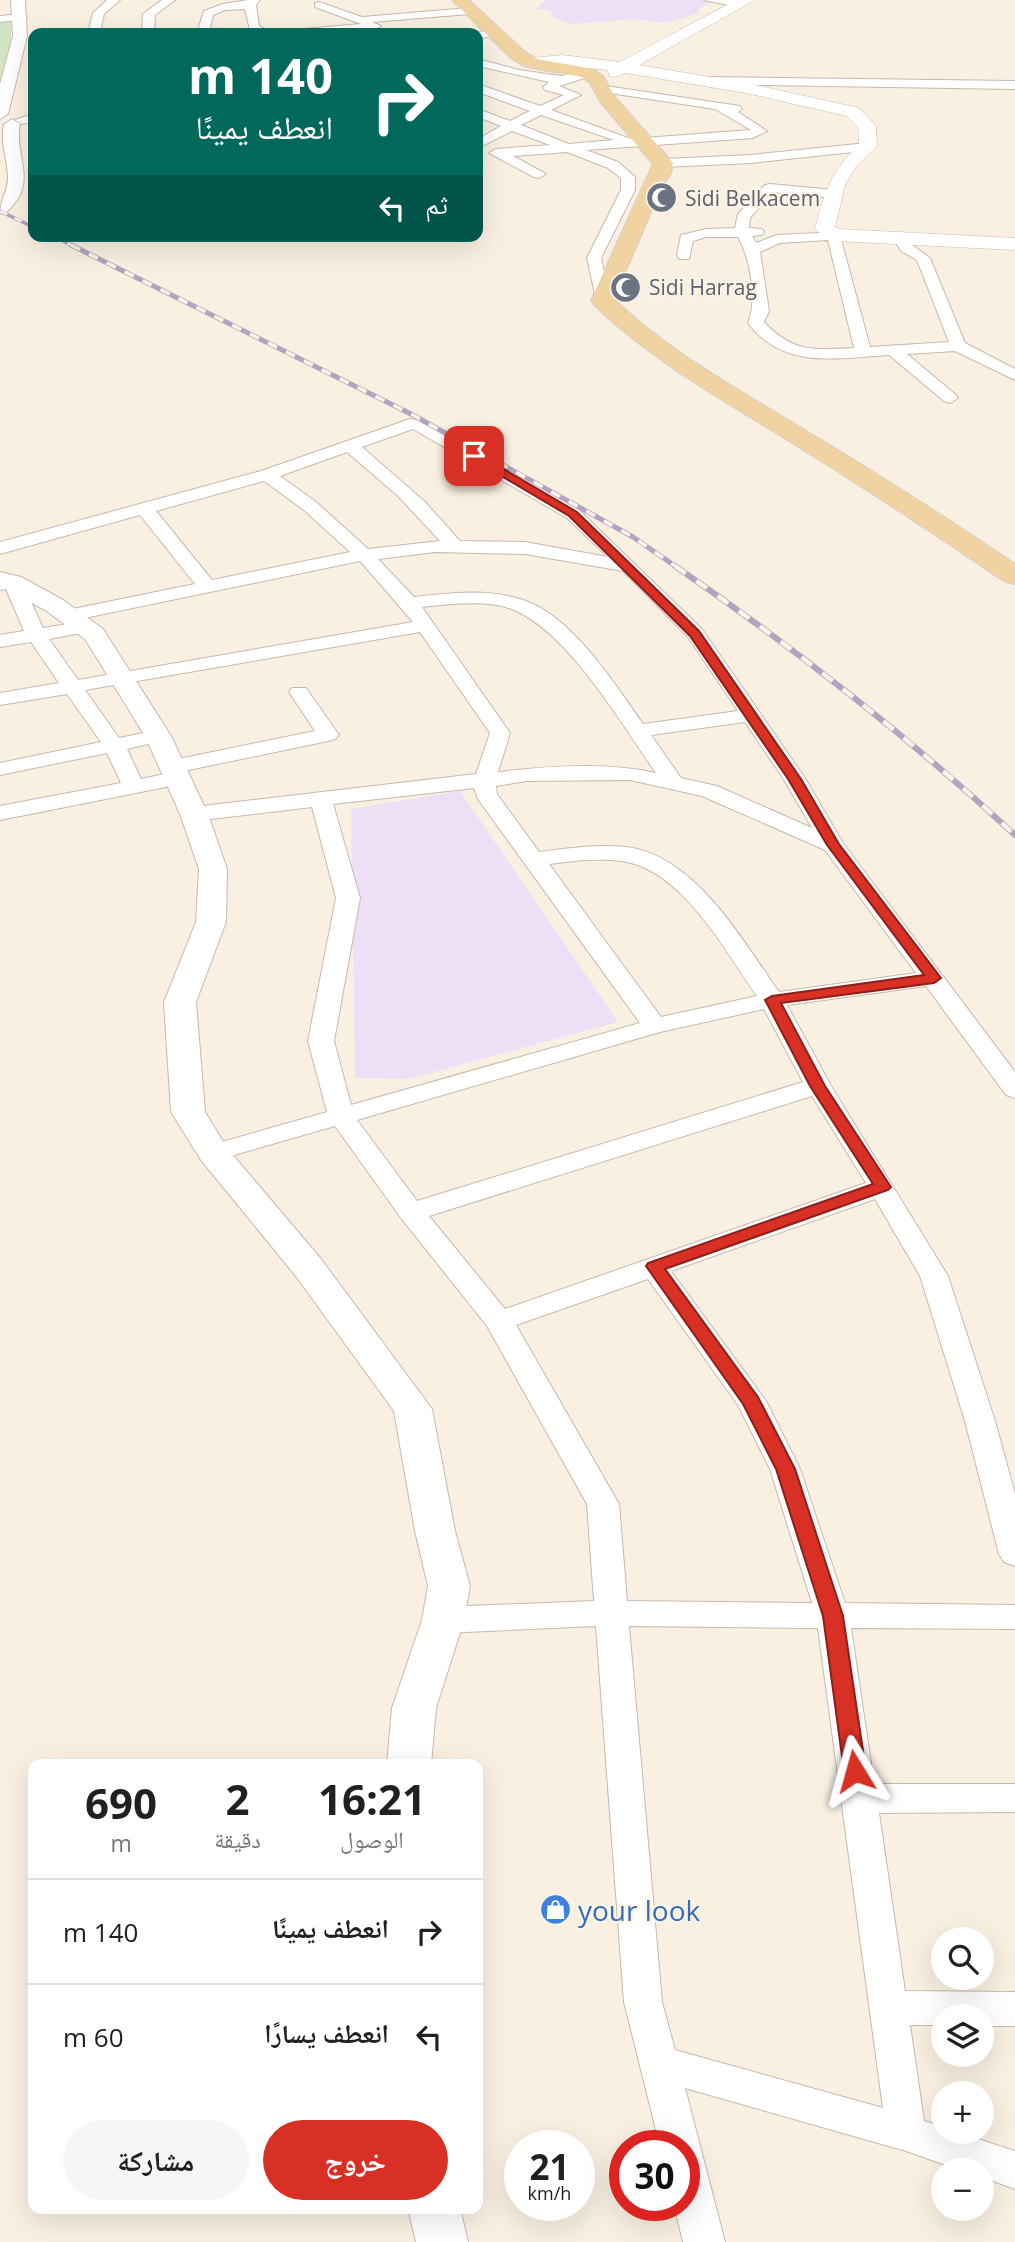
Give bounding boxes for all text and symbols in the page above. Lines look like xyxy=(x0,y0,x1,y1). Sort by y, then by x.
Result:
text: 140 m xyxy=(188,42,333,108)
icon: right xyxy=(357,56,448,147)
text: انعطف يمينًا xyxy=(196,105,333,148)
mosque icon: Sidi Belkacem xyxy=(645,181,679,215)
place label: Sidi Belkacem xyxy=(685,184,820,212)
text: ثم xyxy=(425,186,448,222)
icon: left xyxy=(373,189,411,227)
mosque icon: Sidi Harrag xyxy=(609,270,643,304)
place label: Sidi Harrag xyxy=(649,273,757,301)
pin xyxy=(444,426,504,486)
icon: arrive xyxy=(455,437,493,475)
position arrow xyxy=(818,1734,892,1808)
text: 2 xyxy=(226,1770,250,1827)
text: 16:21 xyxy=(318,1770,426,1827)
text: 690 xyxy=(85,1774,157,1831)
text: دقيقة xyxy=(214,1823,261,1855)
text: الوصول xyxy=(340,1823,404,1855)
text: m xyxy=(110,1827,132,1859)
place label: your look xyxy=(578,1891,701,1929)
shop icon: your look xyxy=(538,1893,572,1927)
text: انعطف يمينًا xyxy=(272,1910,389,1946)
icon: right xyxy=(410,1913,448,1951)
text: 140 m xyxy=(63,1914,138,1950)
map controls xyxy=(931,1927,994,2221)
button: search xyxy=(931,1927,994,1990)
button: layers xyxy=(931,2004,994,2067)
text: انعطف يسارًا xyxy=(264,2015,389,2051)
icon: left xyxy=(410,2018,448,2056)
text: 60 m xyxy=(63,2019,124,2055)
button: + xyxy=(931,2081,994,2144)
button: مشاركة xyxy=(63,2120,249,2200)
button: خروج xyxy=(263,2120,448,2200)
speed limit sign: 30 xyxy=(609,2130,700,2221)
text: 21 xyxy=(529,2143,570,2190)
button: − xyxy=(931,2158,994,2221)
text: km/h xyxy=(528,2181,571,2205)

